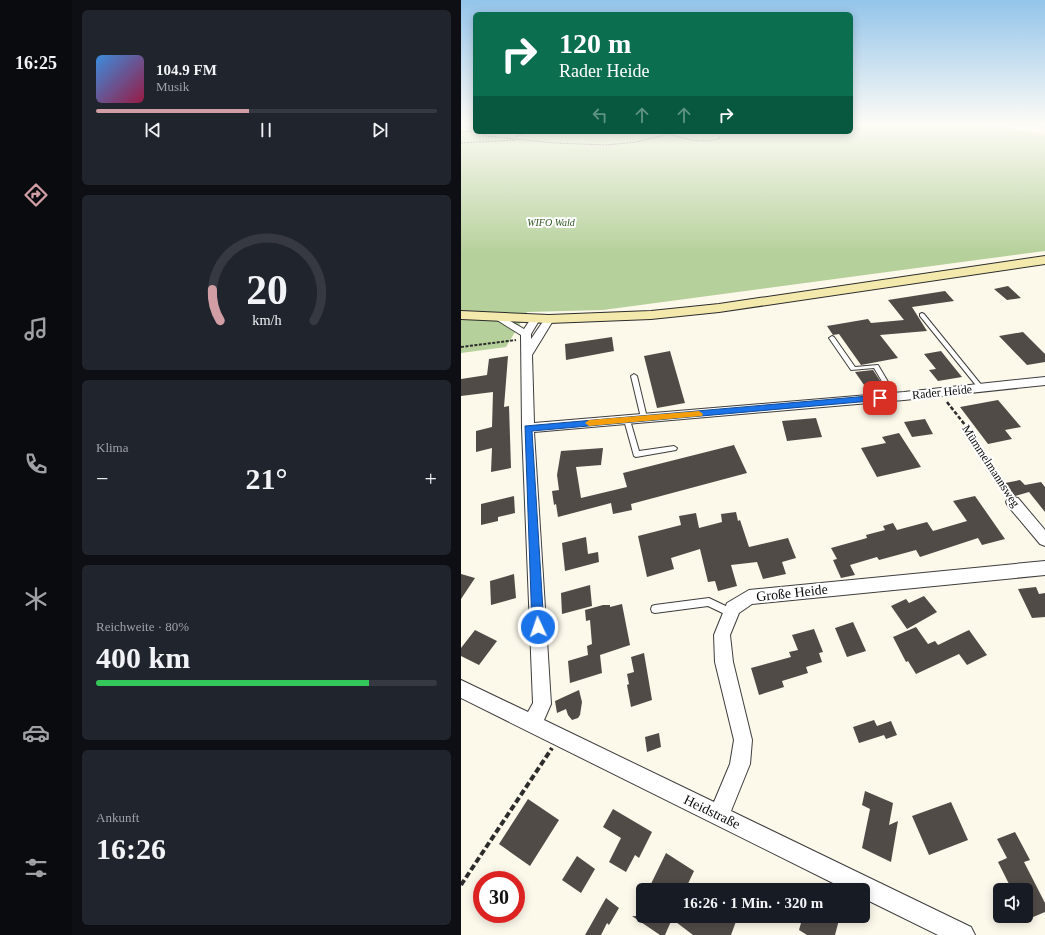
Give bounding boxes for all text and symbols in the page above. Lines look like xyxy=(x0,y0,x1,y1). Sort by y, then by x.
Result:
icon: right xyxy=(493,28,545,80)
text: 120 m xyxy=(559,28,631,59)
text: 16:25 xyxy=(15,53,57,73)
text: Rader Heide xyxy=(559,61,649,81)
text: 104.9 FM xyxy=(156,62,217,78)
text: Musik xyxy=(156,79,189,94)
icon: left xyxy=(589,104,611,126)
icon: ahead xyxy=(631,104,653,126)
icon: ahead xyxy=(673,104,695,126)
icon: right xyxy=(715,104,737,126)
icon: previous xyxy=(142,119,164,141)
icon: pause xyxy=(255,119,277,141)
icon: next xyxy=(369,119,391,141)
icon: directions xyxy=(22,181,50,209)
park label: WIFO Wald xyxy=(527,217,576,228)
text: 20 xyxy=(246,266,287,312)
text: km/h xyxy=(252,311,281,327)
icon: music xyxy=(22,315,50,343)
pin xyxy=(863,381,897,415)
street label: Rader Heide xyxy=(911,382,973,402)
icon: arrive xyxy=(869,387,891,409)
street label: Mümmelmannsweg xyxy=(959,422,1023,510)
text: Klima xyxy=(96,440,129,455)
icon: phone xyxy=(22,450,50,478)
text: 21° xyxy=(246,462,288,495)
text: − xyxy=(96,466,108,491)
text: + xyxy=(425,466,437,491)
street label: Große Heide xyxy=(755,582,829,604)
icon: climate xyxy=(22,585,50,613)
position arrow xyxy=(517,606,559,648)
text: Reichweite · 80% xyxy=(96,619,189,634)
text: 400 km xyxy=(96,641,190,674)
icon: car xyxy=(22,719,50,747)
street label: Heidstraße xyxy=(681,792,743,832)
text: Ankunft xyxy=(96,810,139,825)
text: 16:26 xyxy=(96,832,166,865)
icon: filters xyxy=(22,854,50,882)
speed limit sign: 30 xyxy=(473,871,525,923)
map controls xyxy=(993,883,1033,923)
button: sound xyxy=(993,883,1033,923)
text: 16:26 · 1 Min. · 320 m xyxy=(683,895,823,911)

